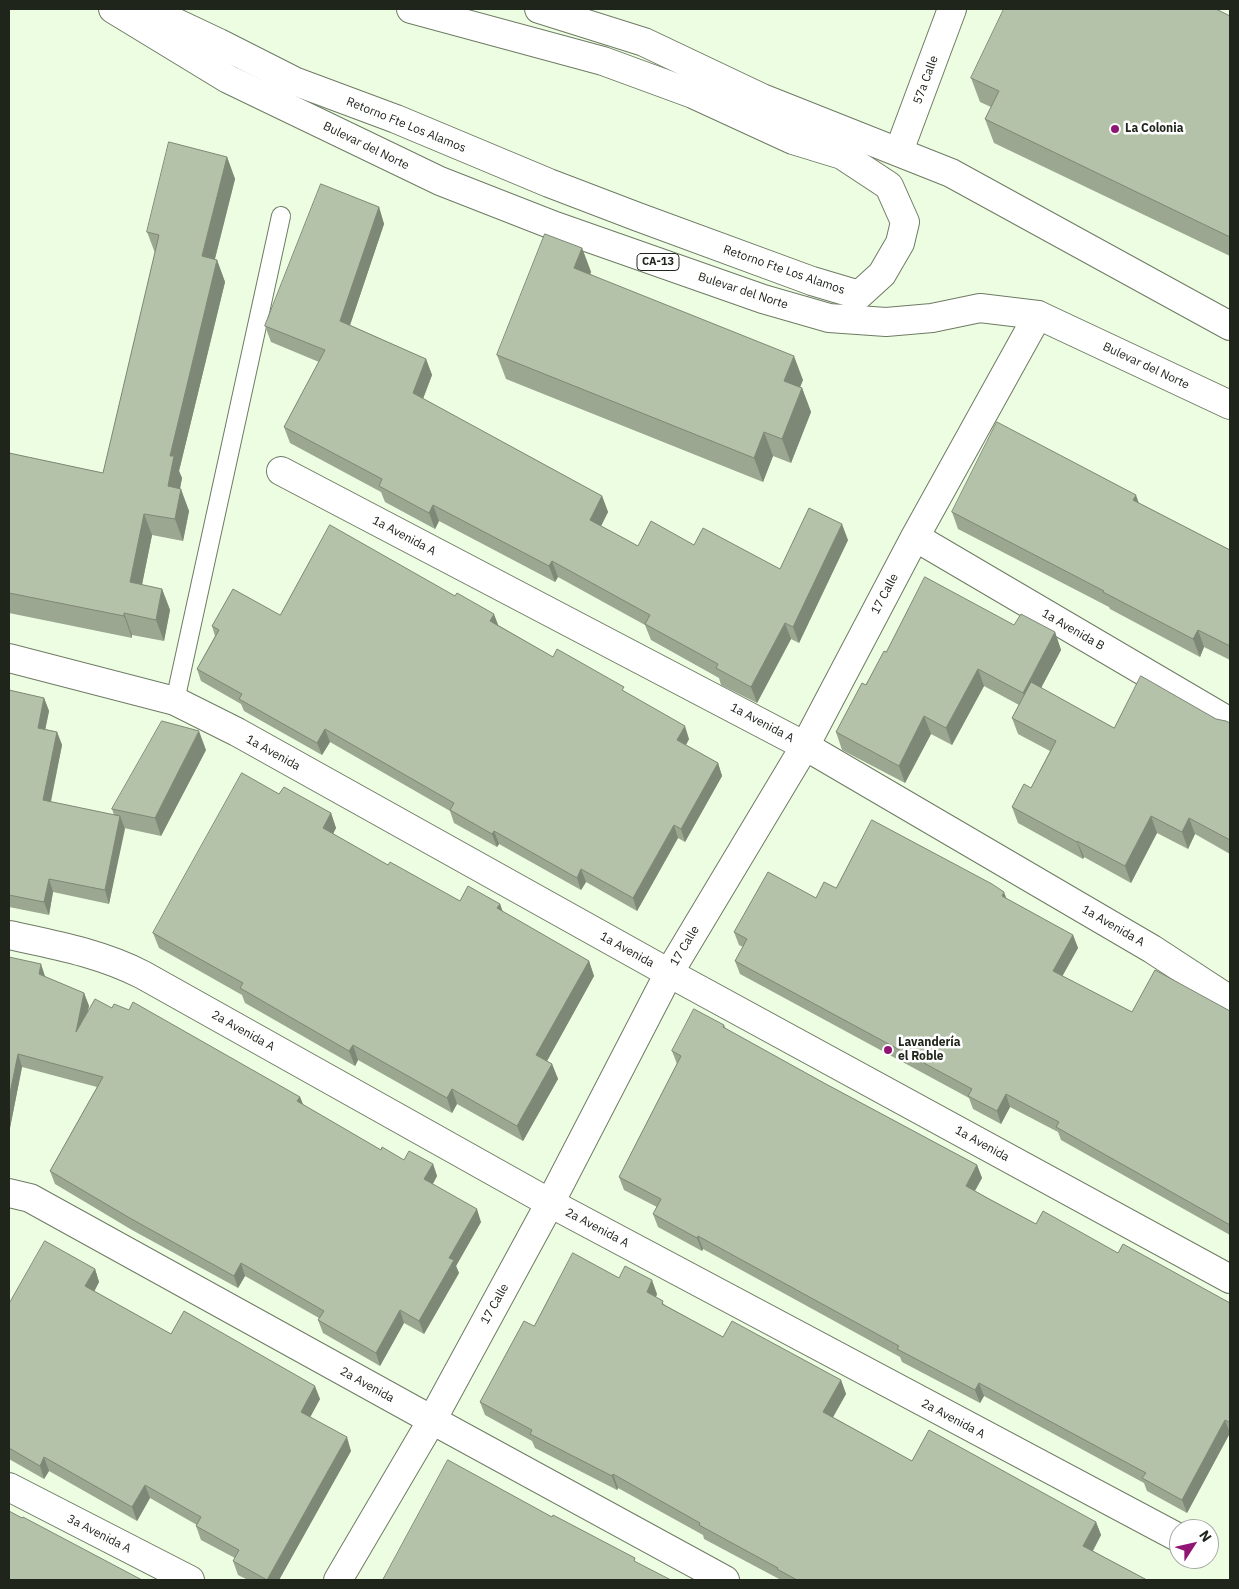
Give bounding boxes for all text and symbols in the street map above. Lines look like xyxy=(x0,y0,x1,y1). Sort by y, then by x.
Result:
street label: 57a Calle xyxy=(911,54,941,106)
street label: Retorno Fte Los Alamos xyxy=(344,94,468,156)
street label: Bulevar del Norte xyxy=(321,119,411,173)
place label: La Colonia xyxy=(1125,122,1183,136)
marker: La Colonia xyxy=(1109,123,1121,135)
street label: Retorno Fte Los Alamos xyxy=(721,242,847,298)
road number: CA-13 xyxy=(637,253,679,270)
street label: Bulevar del Norte xyxy=(696,270,790,312)
street label: Bulevar del Norte xyxy=(1100,340,1192,392)
street label: 1a Avenida A xyxy=(370,513,438,559)
street label: 17 Calle xyxy=(868,571,902,617)
street label: 1a Avenida B xyxy=(1039,606,1107,654)
street label: 1a Avenida A xyxy=(728,700,796,746)
street label: 1a Avenida xyxy=(244,732,302,774)
street label: 1a Avenida A xyxy=(1079,902,1147,950)
street label: 17 Calle xyxy=(667,923,703,969)
street label: 1a Avenida xyxy=(598,929,656,971)
street label: 2a Avenida A xyxy=(209,1008,277,1054)
place label: Lavandería el Roble xyxy=(898,1036,961,1064)
marker: Lavandería el Roble xyxy=(882,1044,894,1056)
street label: 1a Avenida xyxy=(953,1123,1011,1165)
street label: 2a Avenida A xyxy=(563,1205,631,1251)
street label: 17 Calle xyxy=(478,1281,512,1327)
street label: 2a Avenida xyxy=(338,1364,396,1406)
street label: 2a Avenida A xyxy=(919,1396,987,1442)
street label: 3a Avenida A xyxy=(65,1512,133,1556)
north arrow xyxy=(1169,1519,1219,1569)
text: N xyxy=(1195,1527,1216,1545)

